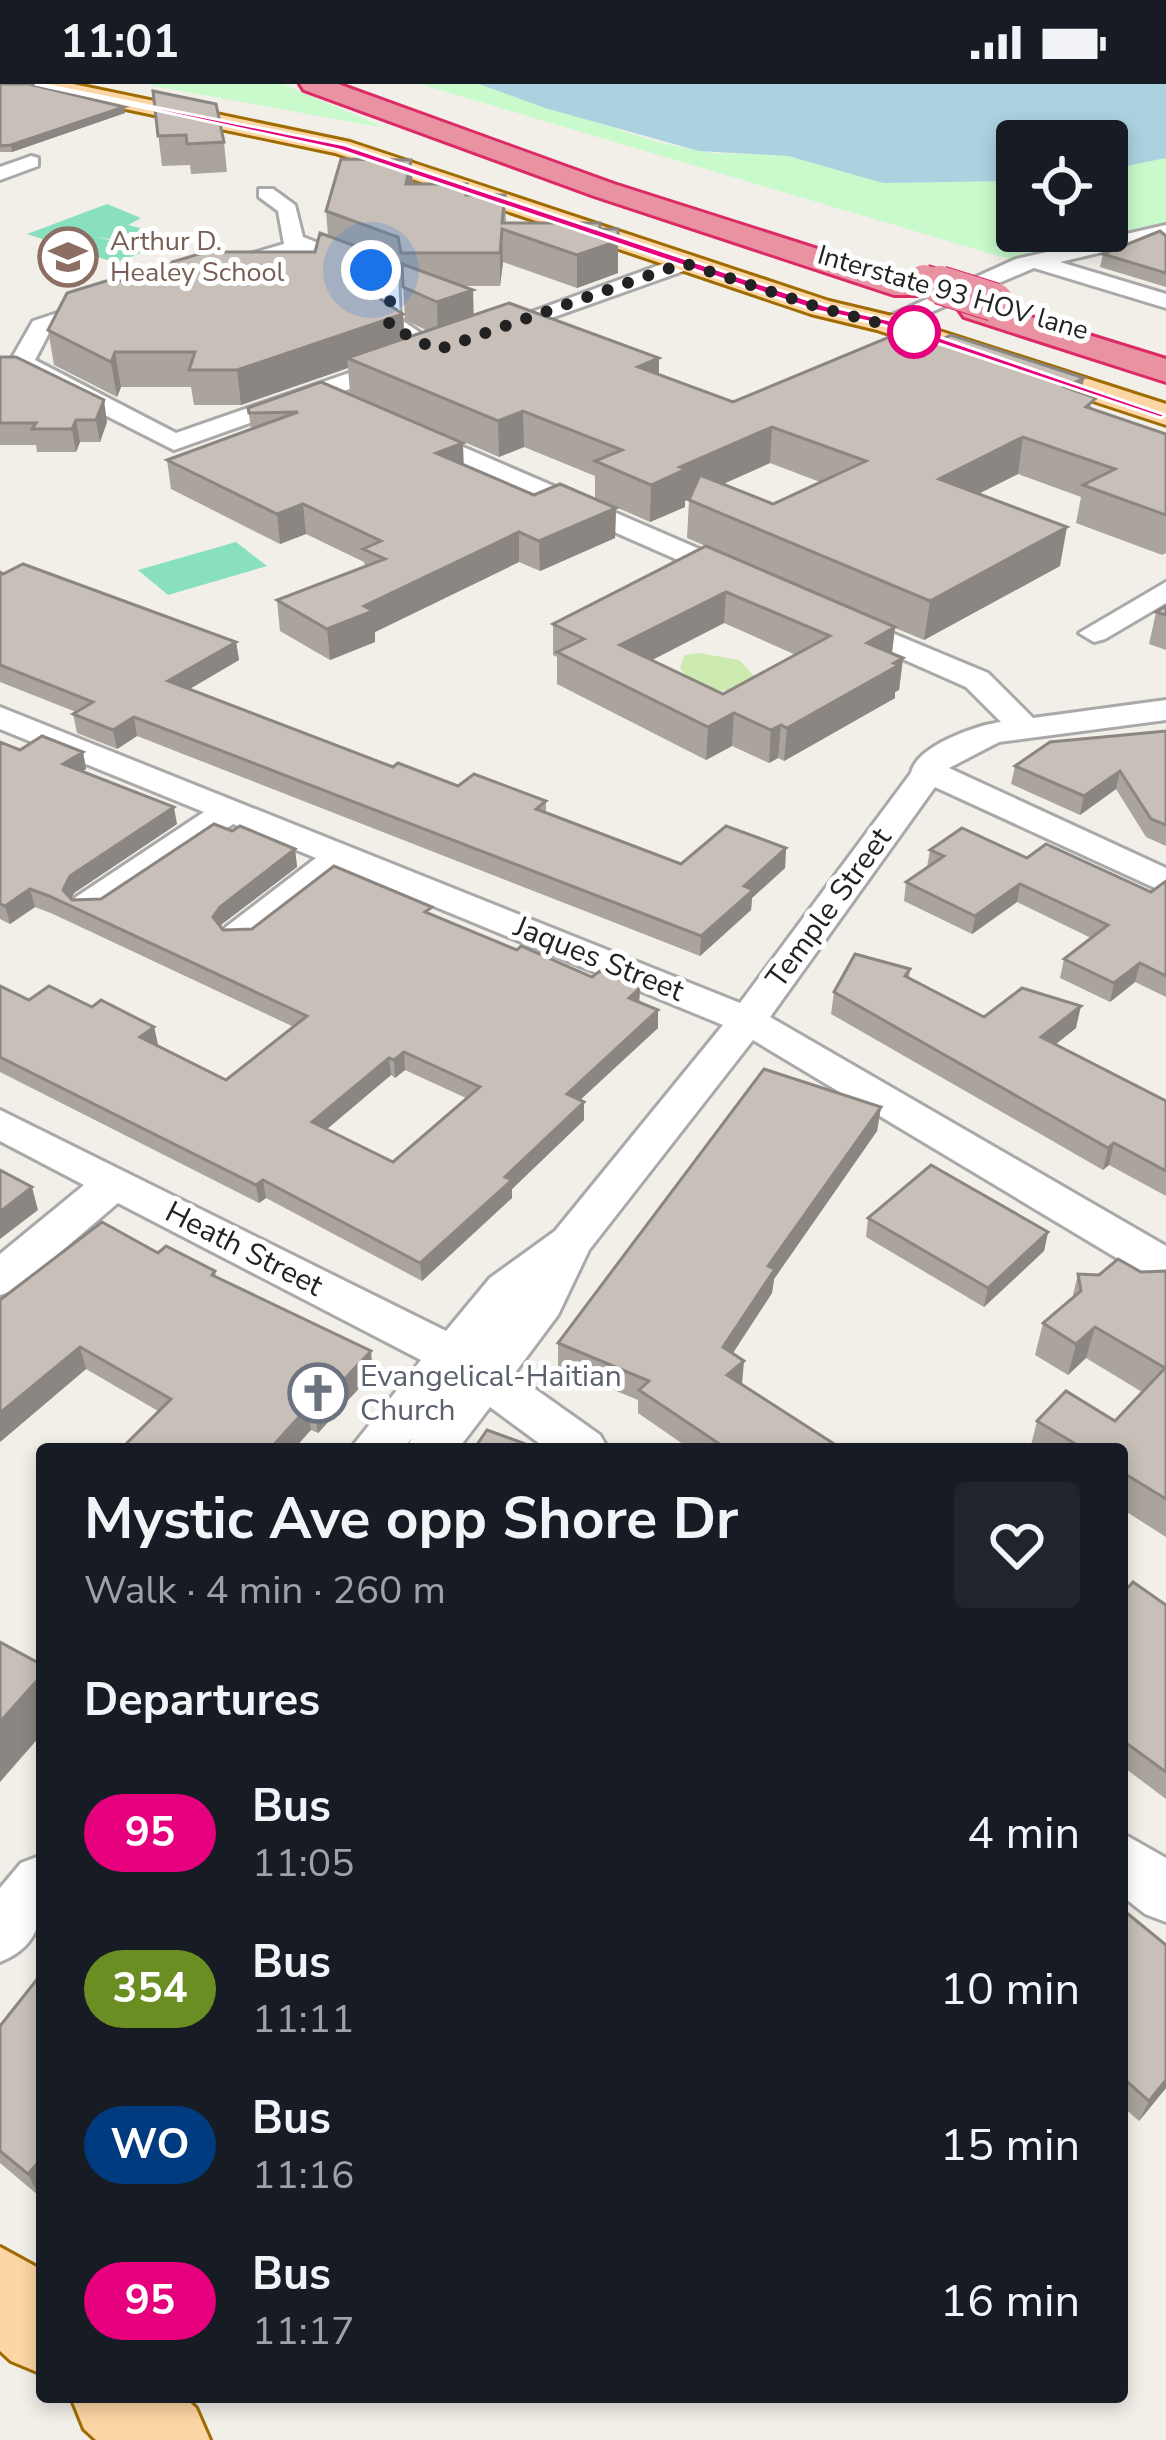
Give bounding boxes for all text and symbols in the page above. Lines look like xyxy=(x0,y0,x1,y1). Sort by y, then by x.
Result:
text: 11:01 xyxy=(60,12,179,73)
map controls xyxy=(996,120,1128,252)
button: locate xyxy=(996,120,1128,252)
place label: Arthur D. Healey School xyxy=(110,223,285,291)
school or university icon: Arthur D. Healey School xyxy=(37,226,99,288)
street label: Interstate 93 HOV lane xyxy=(813,237,1093,349)
your location xyxy=(341,240,401,300)
unlabelled marker xyxy=(889,307,939,357)
street label: Temple Street xyxy=(757,819,901,997)
street label: Jaques Street xyxy=(507,906,691,1012)
street label: Heath Street xyxy=(158,1192,330,1306)
place label: Evangelical-Haitian Church xyxy=(360,1356,622,1431)
church icon: Evangelical-Haitian Church xyxy=(287,1362,349,1424)
text: Mystic Ave opp Shore Dr xyxy=(84,1480,738,1558)
button: heart xyxy=(954,1482,1080,1608)
text: Walk · 4 min · 260 m xyxy=(84,1564,446,1617)
text: Departures xyxy=(84,1670,320,1731)
text: Bus xyxy=(252,1776,331,1837)
text: 4 min xyxy=(967,1803,1080,1864)
text: 95 xyxy=(125,1804,175,1861)
text: 11:05 xyxy=(252,1837,355,1890)
text: Bus xyxy=(252,1932,331,1993)
text: 10 min xyxy=(940,1959,1080,2020)
text: 354 xyxy=(112,1960,188,2017)
text: 11:11 xyxy=(252,1993,355,2046)
text: Bus xyxy=(252,2088,331,2149)
text: 15 min xyxy=(940,2115,1080,2176)
text: WO xyxy=(111,2116,189,2173)
text: 11:16 xyxy=(252,2149,355,2202)
text: Bus xyxy=(252,2244,331,2305)
text: 16 min xyxy=(940,2271,1080,2332)
text: 95 xyxy=(125,2272,175,2329)
text: 11:17 xyxy=(252,2305,355,2358)

